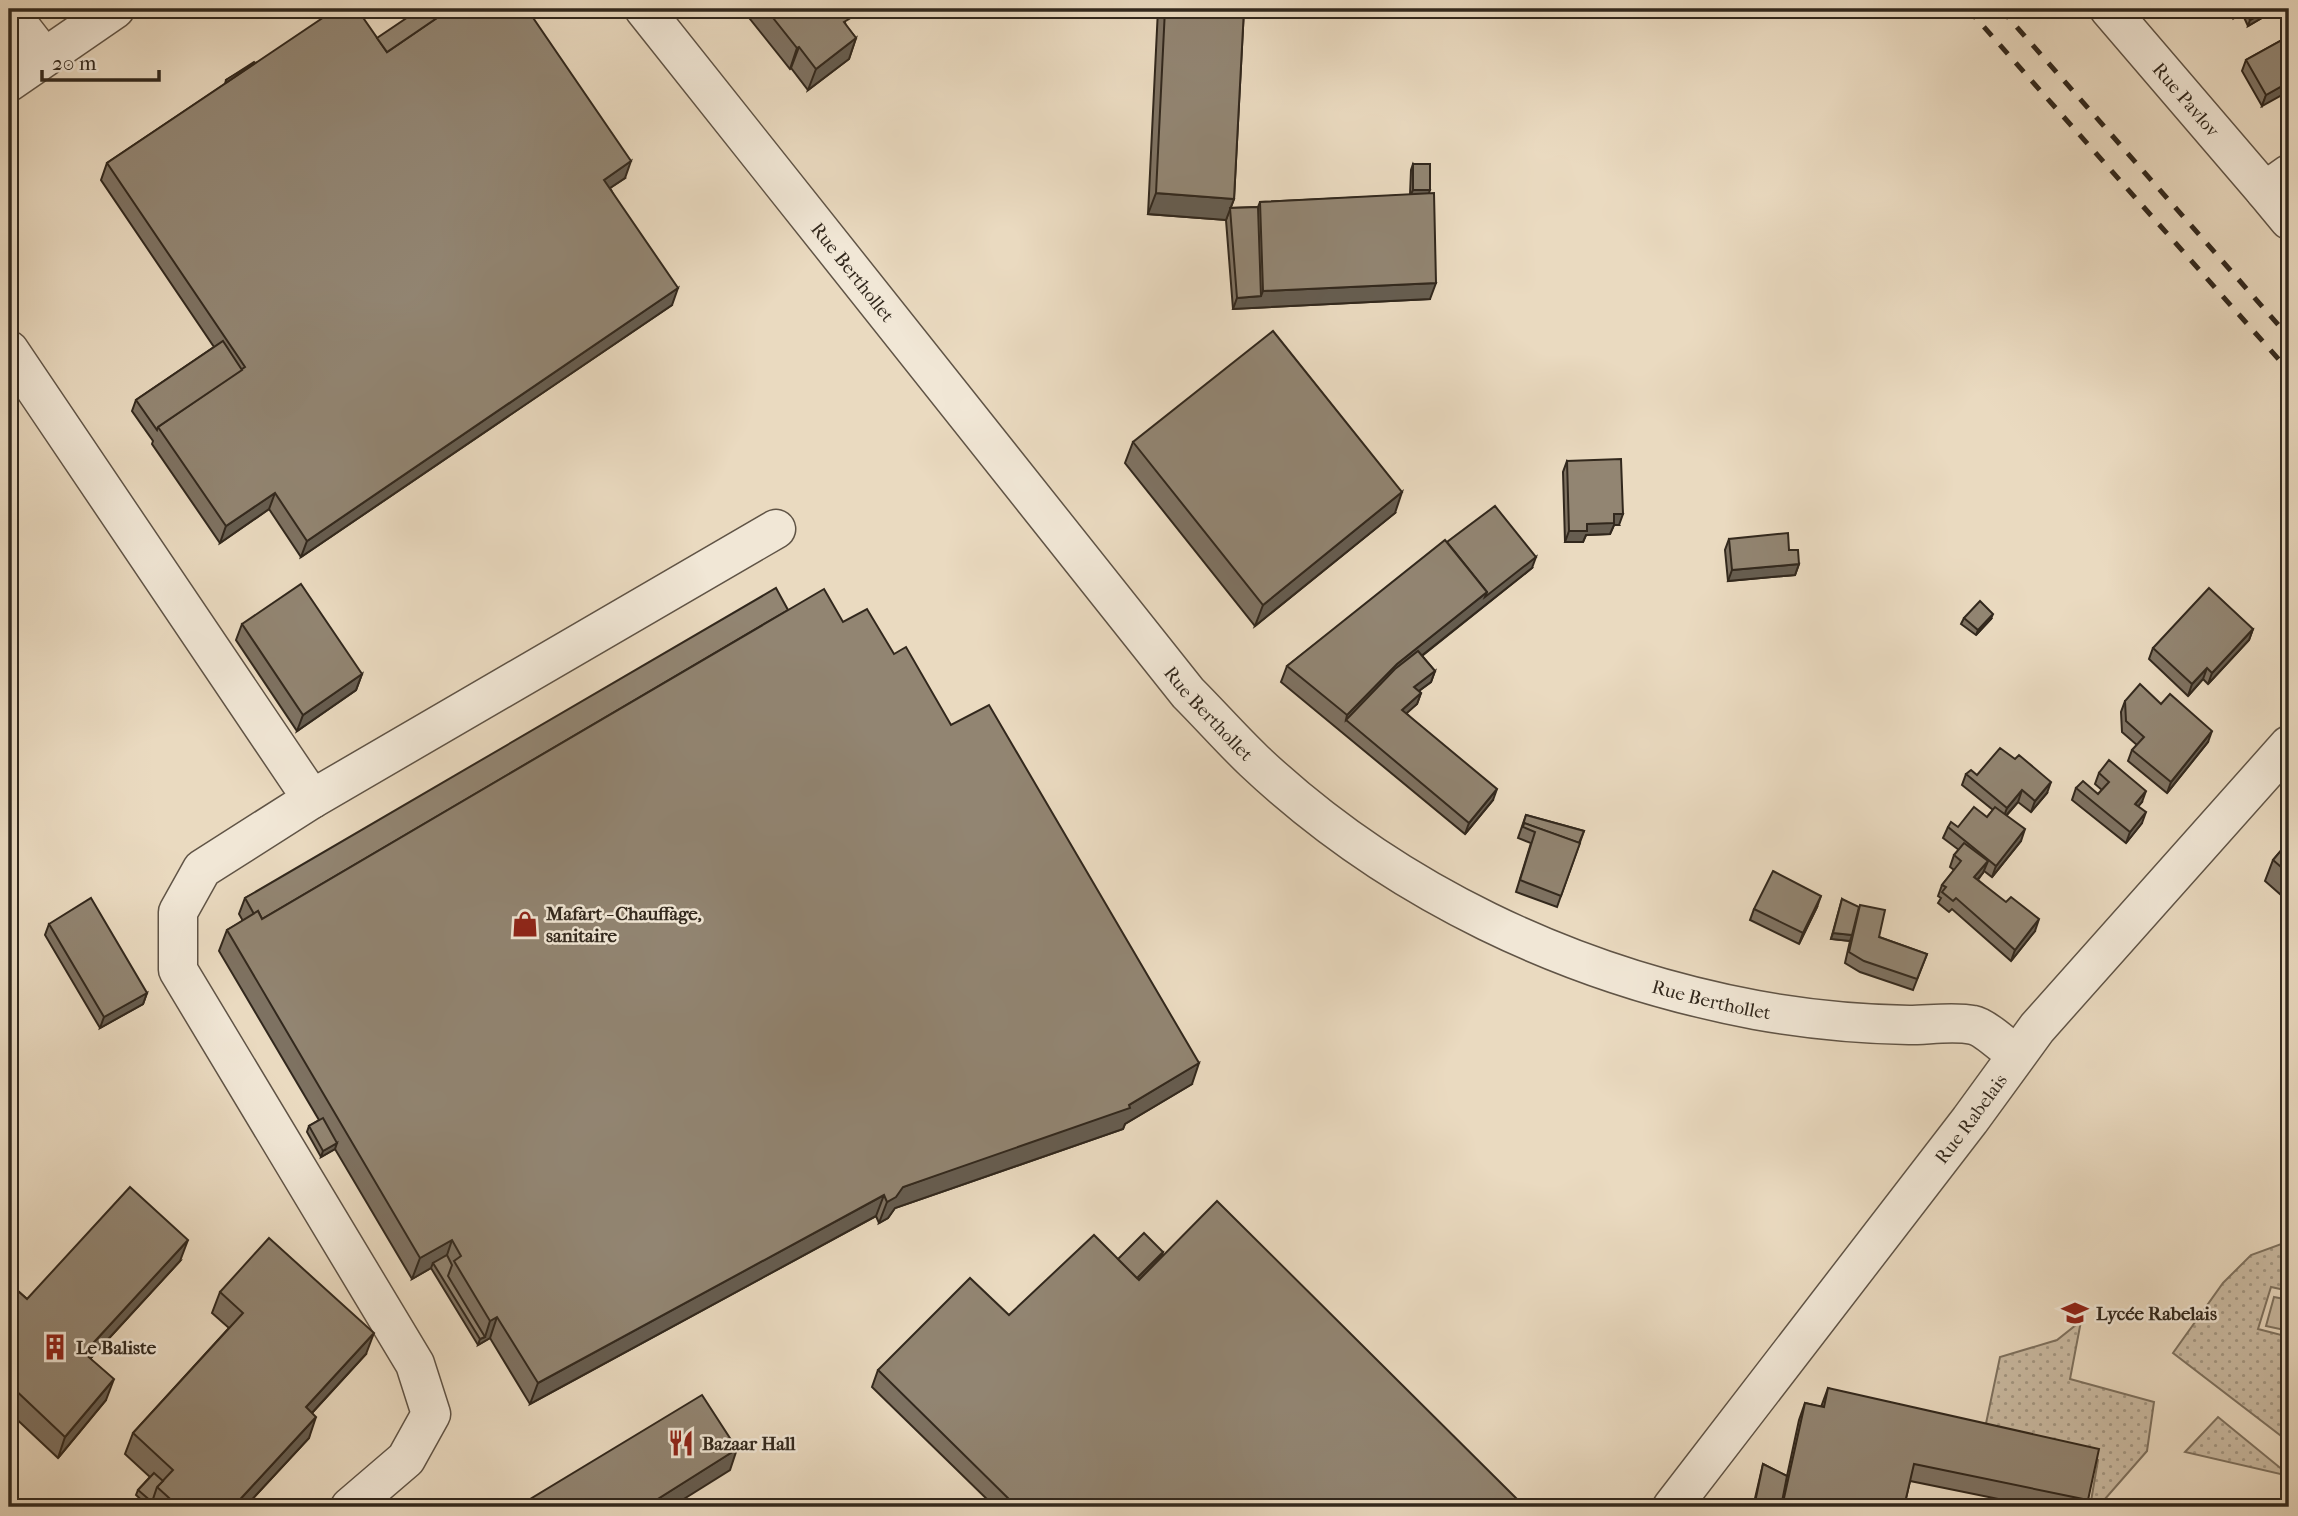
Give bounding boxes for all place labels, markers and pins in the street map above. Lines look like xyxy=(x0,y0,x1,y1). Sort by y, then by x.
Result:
place label: Mafart - Chauffage, sanitaire xyxy=(545,903,702,947)
shop icon: Mafart - Chauffage, sanitaire xyxy=(510,909,540,939)
school or university icon: Lycée Rabelais xyxy=(2060,1298,2090,1328)
place label: Lycée Rabelais xyxy=(2096,1303,2217,1325)
building icon: Le Baliste xyxy=(40,1332,70,1362)
place label: Le Baliste xyxy=(76,1337,157,1359)
restaurant icon: Bazaar Hall xyxy=(666,1428,696,1458)
place label: Bazaar Hall xyxy=(702,1433,796,1455)

